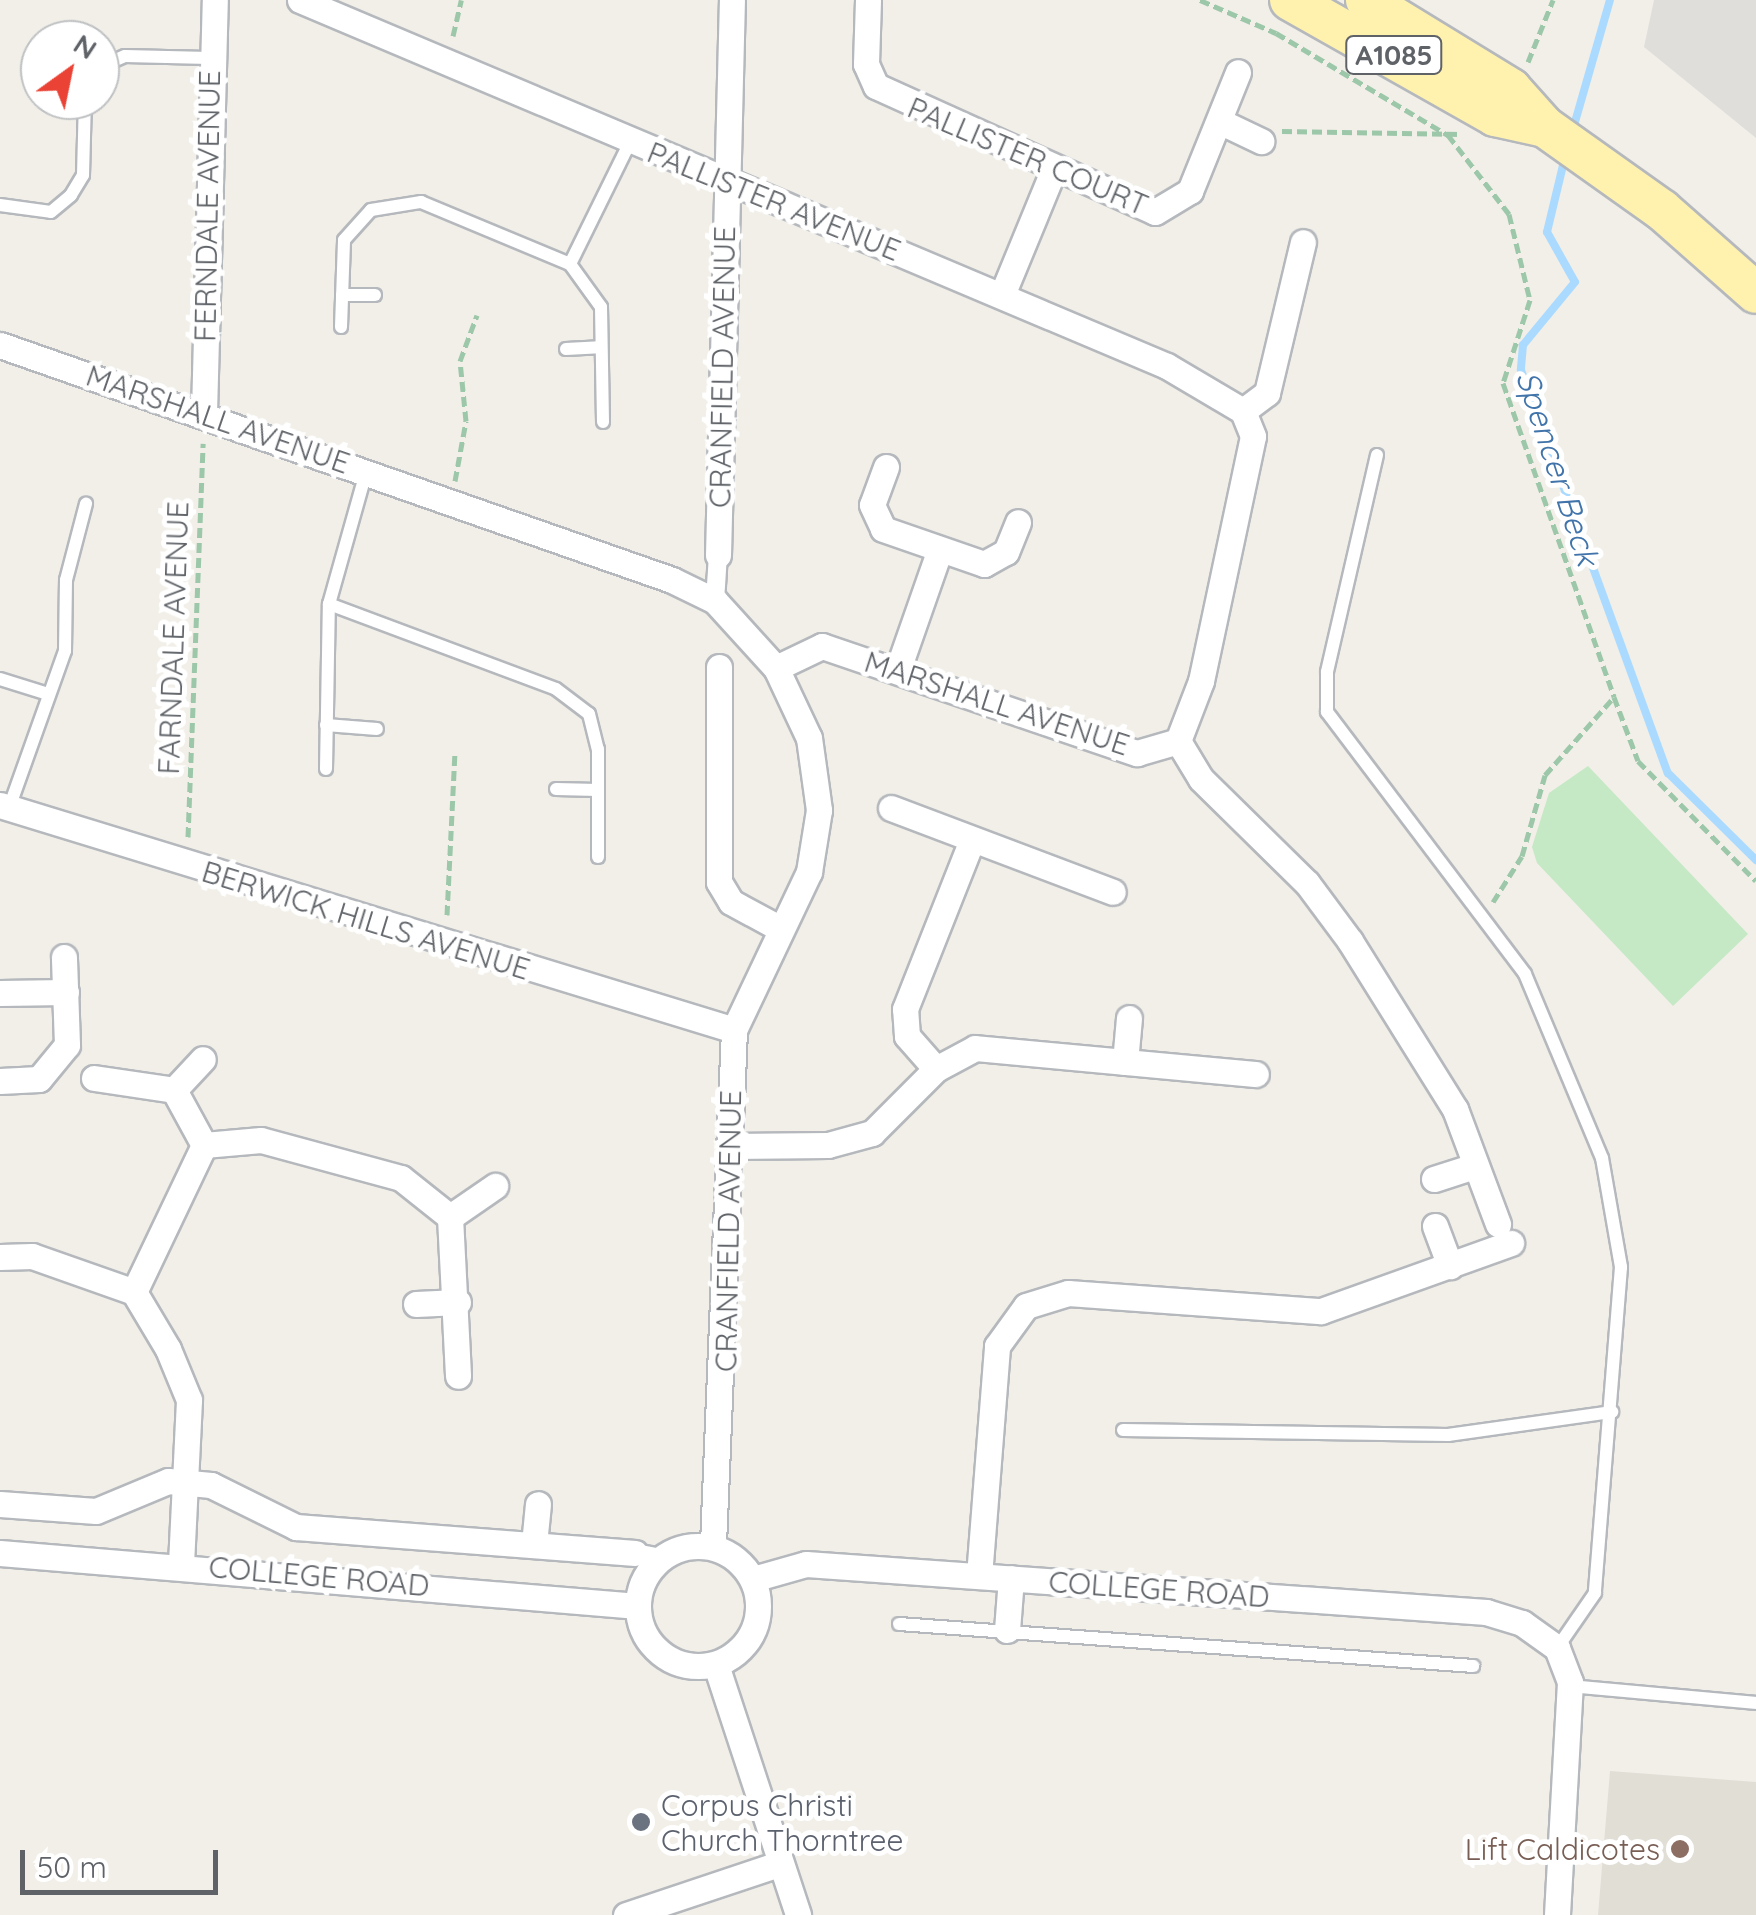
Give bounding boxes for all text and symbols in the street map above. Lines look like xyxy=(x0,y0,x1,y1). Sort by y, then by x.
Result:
north arrow xyxy=(20,20,120,120)
text: N xyxy=(67,26,104,66)
road number: A1085 xyxy=(1344,32,1444,78)
street label: FERNDALE AVENUE xyxy=(187,70,227,342)
street label: PALLISTER COURT xyxy=(902,89,1154,223)
street label: PALLISTER AVENUE xyxy=(642,134,906,268)
street label: CRANFIELD AVENUE xyxy=(702,226,742,508)
street label: MARSHALL AVENUE xyxy=(82,357,354,481)
water label: Spencer Beck xyxy=(1508,366,1608,570)
street label: FARNDALE AVENUE xyxy=(150,501,196,775)
street label: MARSHALL AVENUE xyxy=(860,643,1134,763)
street label: BERWICK HILLS AVENUE xyxy=(198,853,534,987)
street label: CRANFIELD AVENUE xyxy=(708,1090,748,1372)
street label: COLLEGE ROAD xyxy=(207,1548,431,1604)
street label: COLLEGE ROAD xyxy=(1047,1563,1271,1615)
place label: Corpus Christi Church Thorntree xyxy=(661,1787,903,1858)
marker: Corpus Christi Church Thorntree xyxy=(630,1811,652,1833)
scale bar xyxy=(25,1830,222,1892)
place label: Lift Caldicotes xyxy=(1465,1831,1660,1867)
marker: Lift Caldicotes xyxy=(1669,1838,1691,1860)
text: 50 m xyxy=(37,1848,107,1886)

